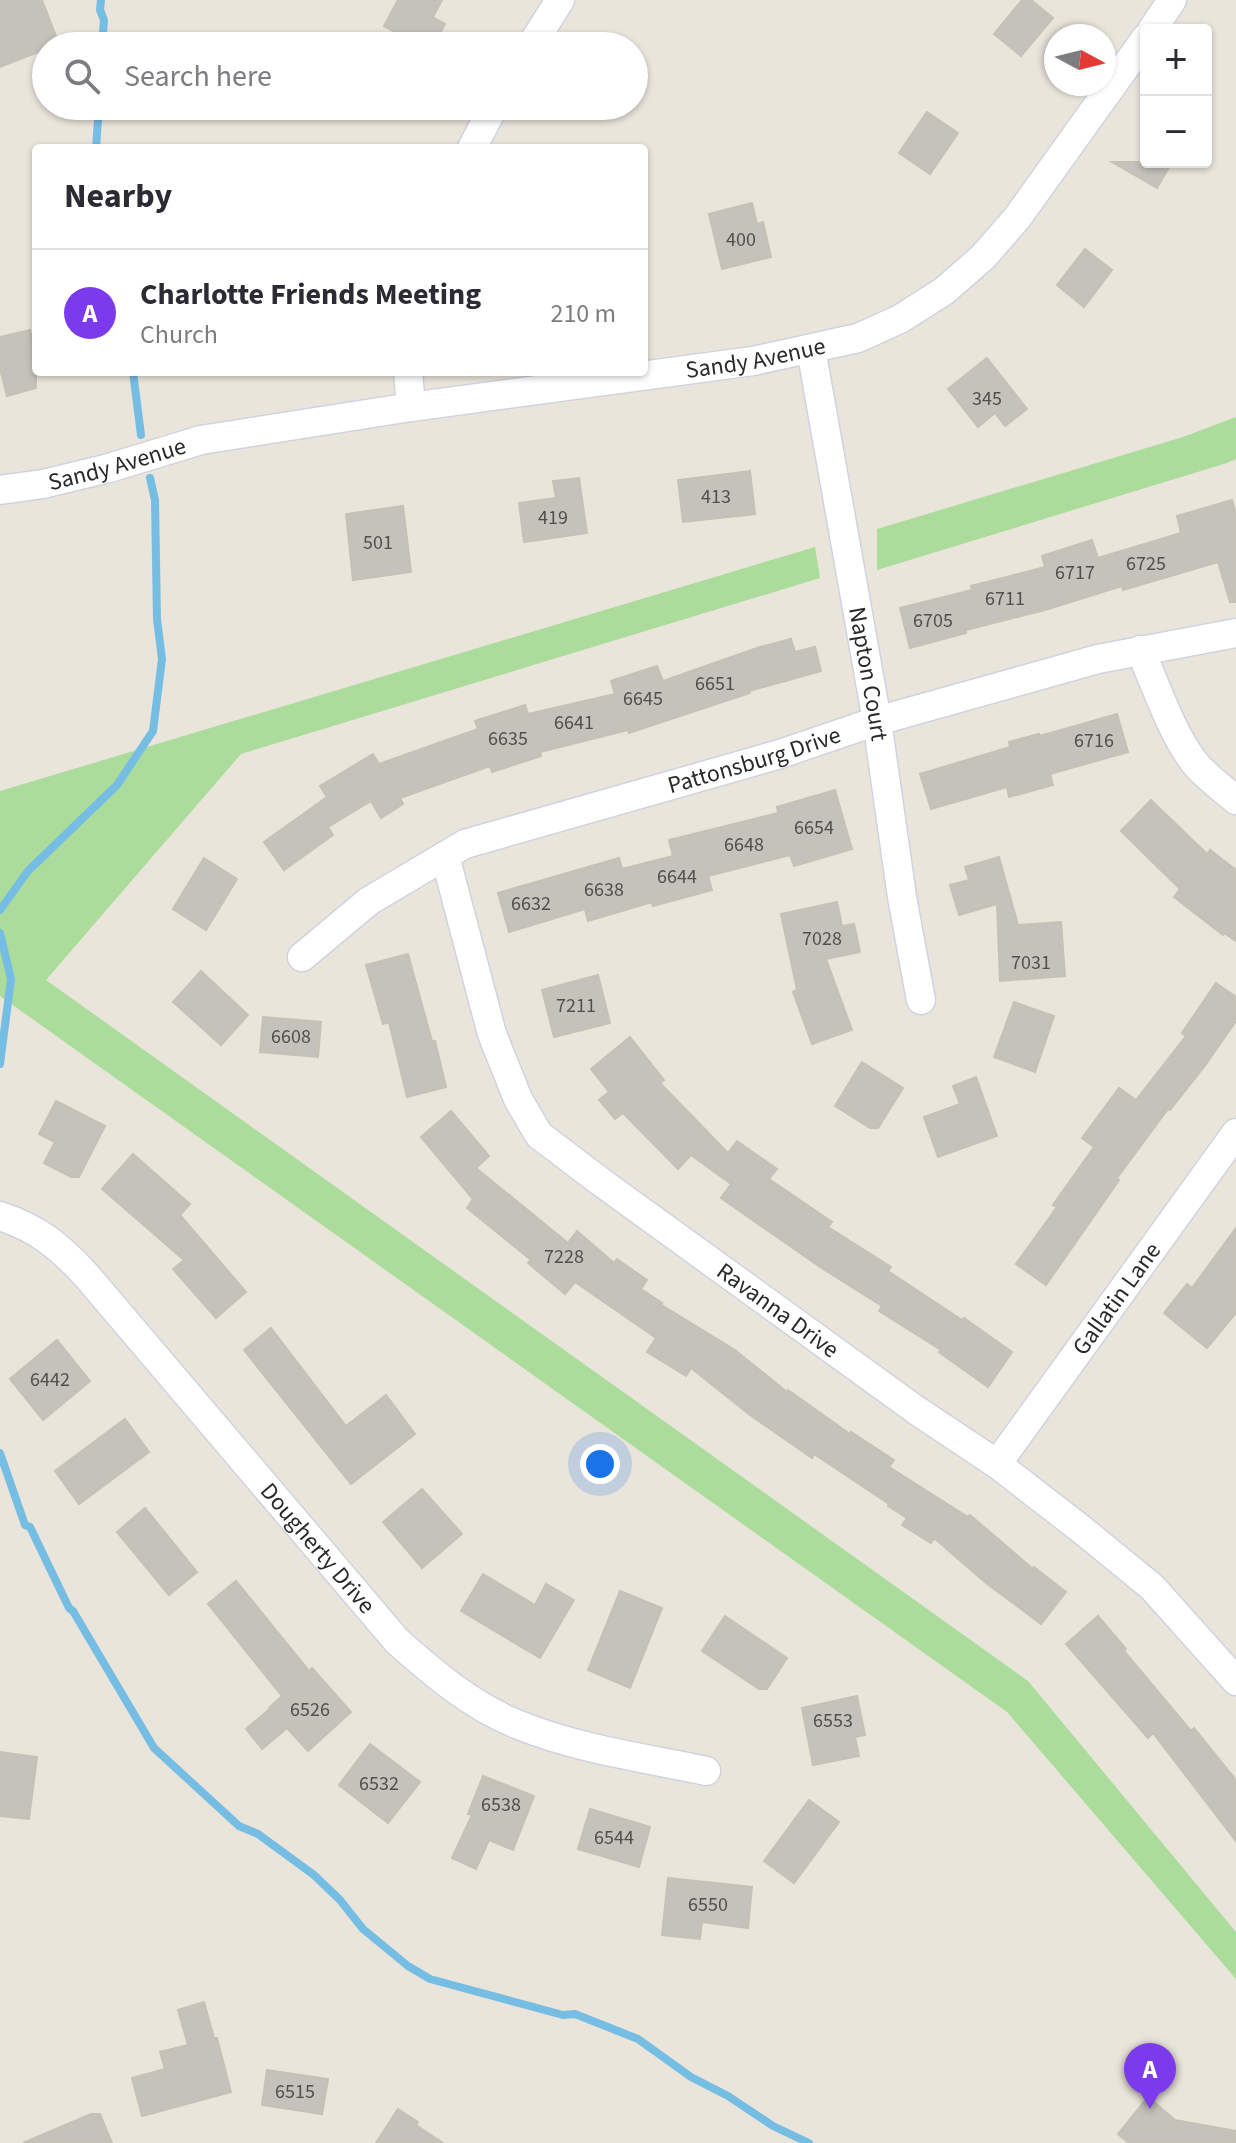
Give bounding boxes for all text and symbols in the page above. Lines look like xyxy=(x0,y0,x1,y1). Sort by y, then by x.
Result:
north arrow xyxy=(1044,24,1116,96)
map controls xyxy=(1140,24,1212,168)
button: + xyxy=(1140,24,1212,96)
search box xyxy=(32,32,648,120)
icon: search xyxy=(60,54,104,98)
text: Search here xyxy=(124,55,272,98)
button: − xyxy=(1140,96,1212,168)
text: Nearby xyxy=(64,172,172,221)
house number: 400 xyxy=(726,226,756,254)
text: Charlotte Friends Meeting xyxy=(140,273,481,316)
text: A xyxy=(83,295,97,332)
text: 210 m xyxy=(550,295,616,332)
text: Church xyxy=(140,316,218,353)
street label: Sandy Avenue xyxy=(683,328,829,387)
house number: 345 xyxy=(972,385,1002,413)
street label: Sandy Avenue xyxy=(45,428,190,500)
house number: 413 xyxy=(701,483,731,511)
house number: 419 xyxy=(538,504,568,532)
house number: 501 xyxy=(363,529,393,557)
house number: 6725 xyxy=(1126,550,1166,578)
house number: 6717 xyxy=(1055,559,1095,587)
house number: 6711 xyxy=(985,585,1025,613)
street label: Napton Court xyxy=(840,604,897,743)
house number: 6705 xyxy=(913,607,953,635)
house number: 6651 xyxy=(695,670,735,698)
house number: 6645 xyxy=(623,685,663,713)
house number: 6641 xyxy=(554,709,594,737)
street label: Pattonsburg Drive xyxy=(663,717,845,803)
house number: 6635 xyxy=(488,725,528,753)
house number: 6716 xyxy=(1074,727,1114,755)
house number: 6654 xyxy=(794,814,834,842)
house number: 6648 xyxy=(724,831,764,859)
house number: 6644 xyxy=(657,863,697,891)
house number: 6638 xyxy=(584,876,624,904)
house number: 6632 xyxy=(511,890,551,918)
house number: 7028 xyxy=(802,925,842,953)
house number: 7031 xyxy=(1011,949,1051,977)
house number: 7211 xyxy=(556,992,596,1020)
house number: 6608 xyxy=(271,1023,311,1051)
street label: Gallatin Lane xyxy=(1064,1235,1169,1362)
house number: 7228 xyxy=(544,1243,584,1271)
street label: Ravanna Drive xyxy=(709,1254,846,1366)
house number: 6442 xyxy=(30,1366,70,1394)
your location xyxy=(580,1444,620,1484)
street label: Dougherty Drive xyxy=(252,1475,384,1621)
house number: 6526 xyxy=(290,1696,330,1724)
house number: 6553 xyxy=(813,1707,853,1735)
house number: 6532 xyxy=(359,1770,399,1798)
house number: 6538 xyxy=(481,1791,521,1819)
house number: 6544 xyxy=(594,1824,634,1852)
house number: 6550 xyxy=(688,1891,728,1919)
pin: A xyxy=(1124,2043,1176,2109)
house number: 6515 xyxy=(275,2078,315,2106)

